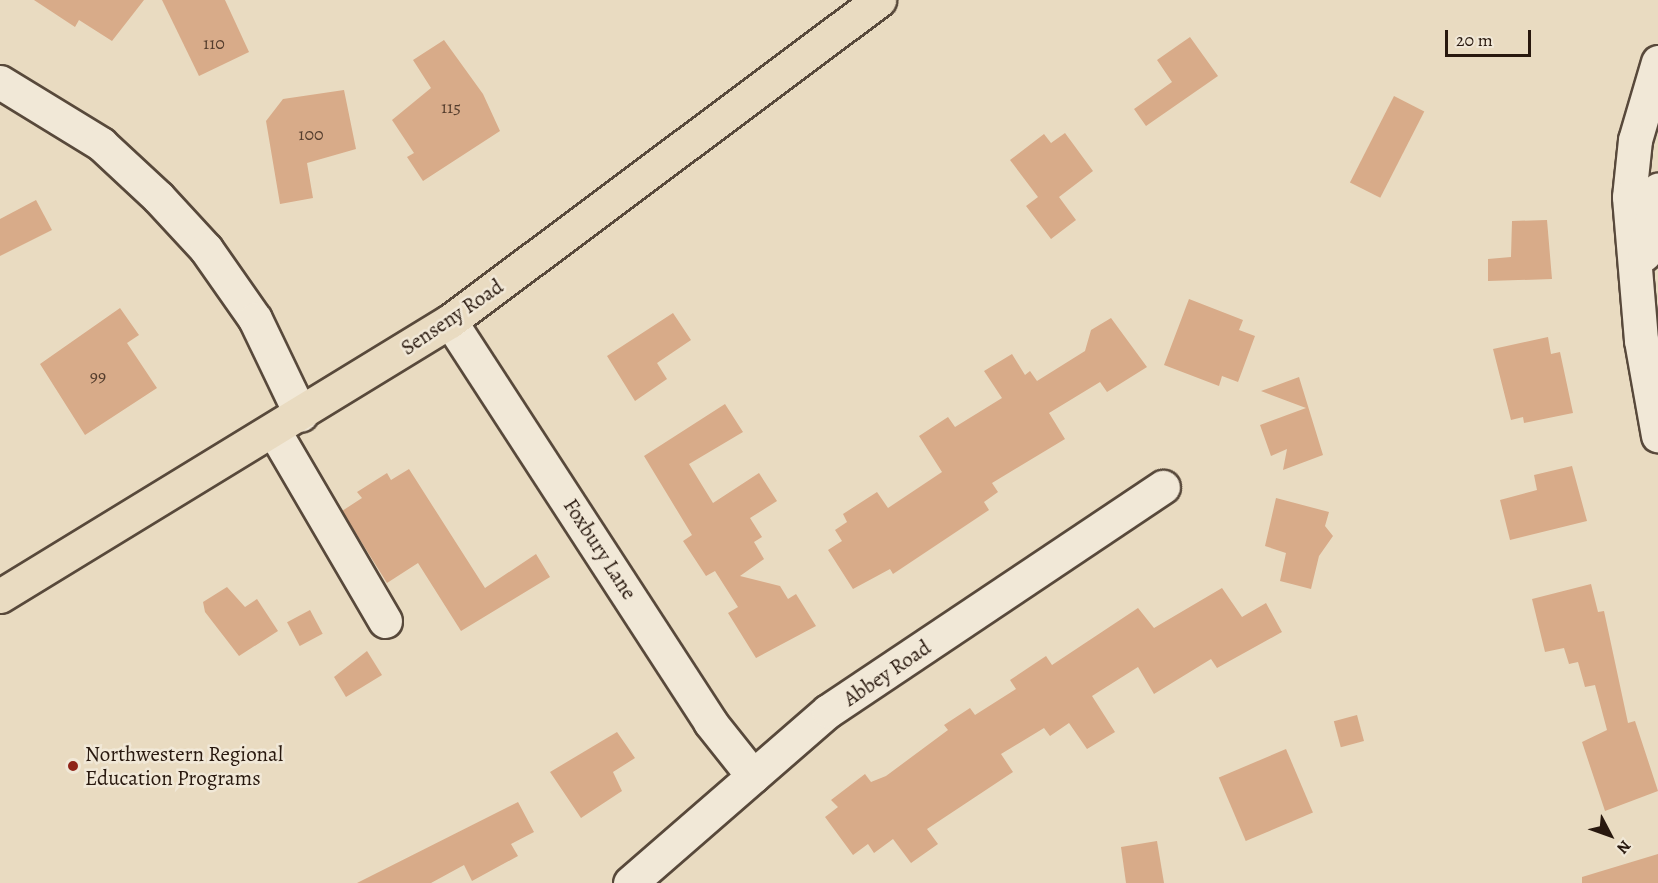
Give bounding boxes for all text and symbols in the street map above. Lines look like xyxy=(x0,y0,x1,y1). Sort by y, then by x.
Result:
scale bar xyxy=(1448,18,1534,56)
text: 20 m xyxy=(1456,28,1493,52)
house number: 110 xyxy=(203,32,225,54)
house number: 115 xyxy=(441,96,461,118)
house number: 100 xyxy=(298,123,324,145)
street label: Senseny Road xyxy=(396,274,508,360)
house number: 99 xyxy=(90,365,106,387)
street label: Foxbury Lane xyxy=(558,494,642,604)
street label: Abbey Road xyxy=(839,635,935,711)
place label: Northwestern Regional Education Programs xyxy=(85,741,283,791)
marker: Northwestern Regional Education Programs xyxy=(66,759,80,773)
north arrow xyxy=(1580,805,1640,865)
text: N xyxy=(1611,835,1636,858)

